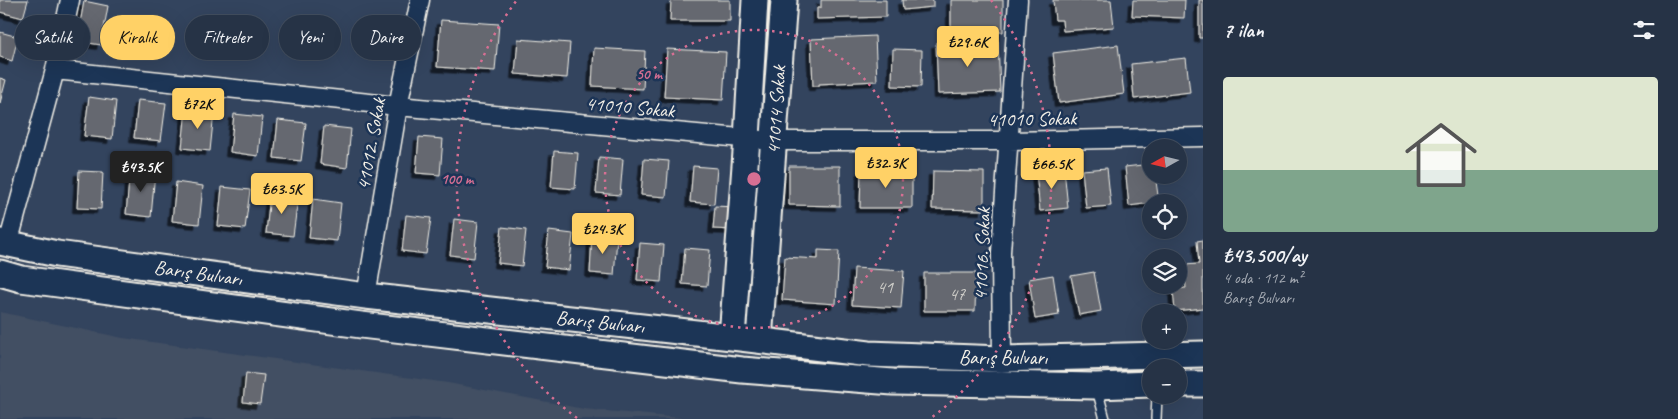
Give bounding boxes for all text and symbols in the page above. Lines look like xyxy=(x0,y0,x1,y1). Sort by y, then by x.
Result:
chip: Satılık xyxy=(15,15,90,60)
chip: Kiralık xyxy=(100,15,175,60)
chip: Filtreler xyxy=(185,15,269,60)
chip: Yeni xyxy=(279,15,341,60)
chip: Daire xyxy=(351,15,421,60)
icon: filters xyxy=(1630,16,1658,44)
text: 7 ilan xyxy=(1223,17,1264,43)
pin: ₺29.6K xyxy=(927,26,1009,68)
text: ₺29.6K xyxy=(948,32,988,52)
street label: 41014 Sokak xyxy=(760,63,792,155)
text: 50 m xyxy=(636,65,663,84)
pin: ₺72K xyxy=(168,88,228,130)
street label: 41010 Sokak xyxy=(585,91,677,123)
text: ₺72K xyxy=(183,94,213,114)
street label: 41012. Sokak xyxy=(351,94,392,192)
street label: 41010 Sokak xyxy=(987,106,1078,132)
icon: home xyxy=(1396,110,1486,200)
north arrow xyxy=(1142,139,1188,184)
map controls xyxy=(1142,139,1187,404)
pin: ₺32.3K xyxy=(845,146,927,189)
pin: ₺66.5K xyxy=(1011,148,1093,190)
pin: ₺43.5K xyxy=(100,150,182,193)
text: ₺32.3K xyxy=(866,153,906,173)
text: ₺66.5K xyxy=(1032,154,1072,174)
text: ₺43.5K xyxy=(121,157,161,177)
text: 100 m xyxy=(441,170,475,189)
centre of rings xyxy=(745,170,763,188)
pin: ₺63.5K xyxy=(241,172,323,215)
text: ₺63.5K xyxy=(262,179,302,199)
button: locate xyxy=(1142,194,1187,239)
street label: 41016. Sokak xyxy=(968,205,996,301)
pin: ₺24.3K xyxy=(562,212,644,255)
text: ₺24.3K xyxy=(583,219,623,239)
text: ₺43,500/ay xyxy=(1223,242,1307,268)
button: layers xyxy=(1142,249,1187,294)
street label: Barış Bulvarı xyxy=(152,254,245,292)
text: 4 oda · 112 m² xyxy=(1223,268,1303,288)
house number: 41 xyxy=(877,276,894,298)
house number: 47 xyxy=(949,283,966,305)
text: Barış Bulvarı xyxy=(1223,288,1294,308)
button: + xyxy=(1142,304,1187,349)
street label: Barış Bulvarı xyxy=(555,305,647,339)
street label: Barış Bulvarı xyxy=(959,345,1049,370)
button: − xyxy=(1142,359,1187,404)

